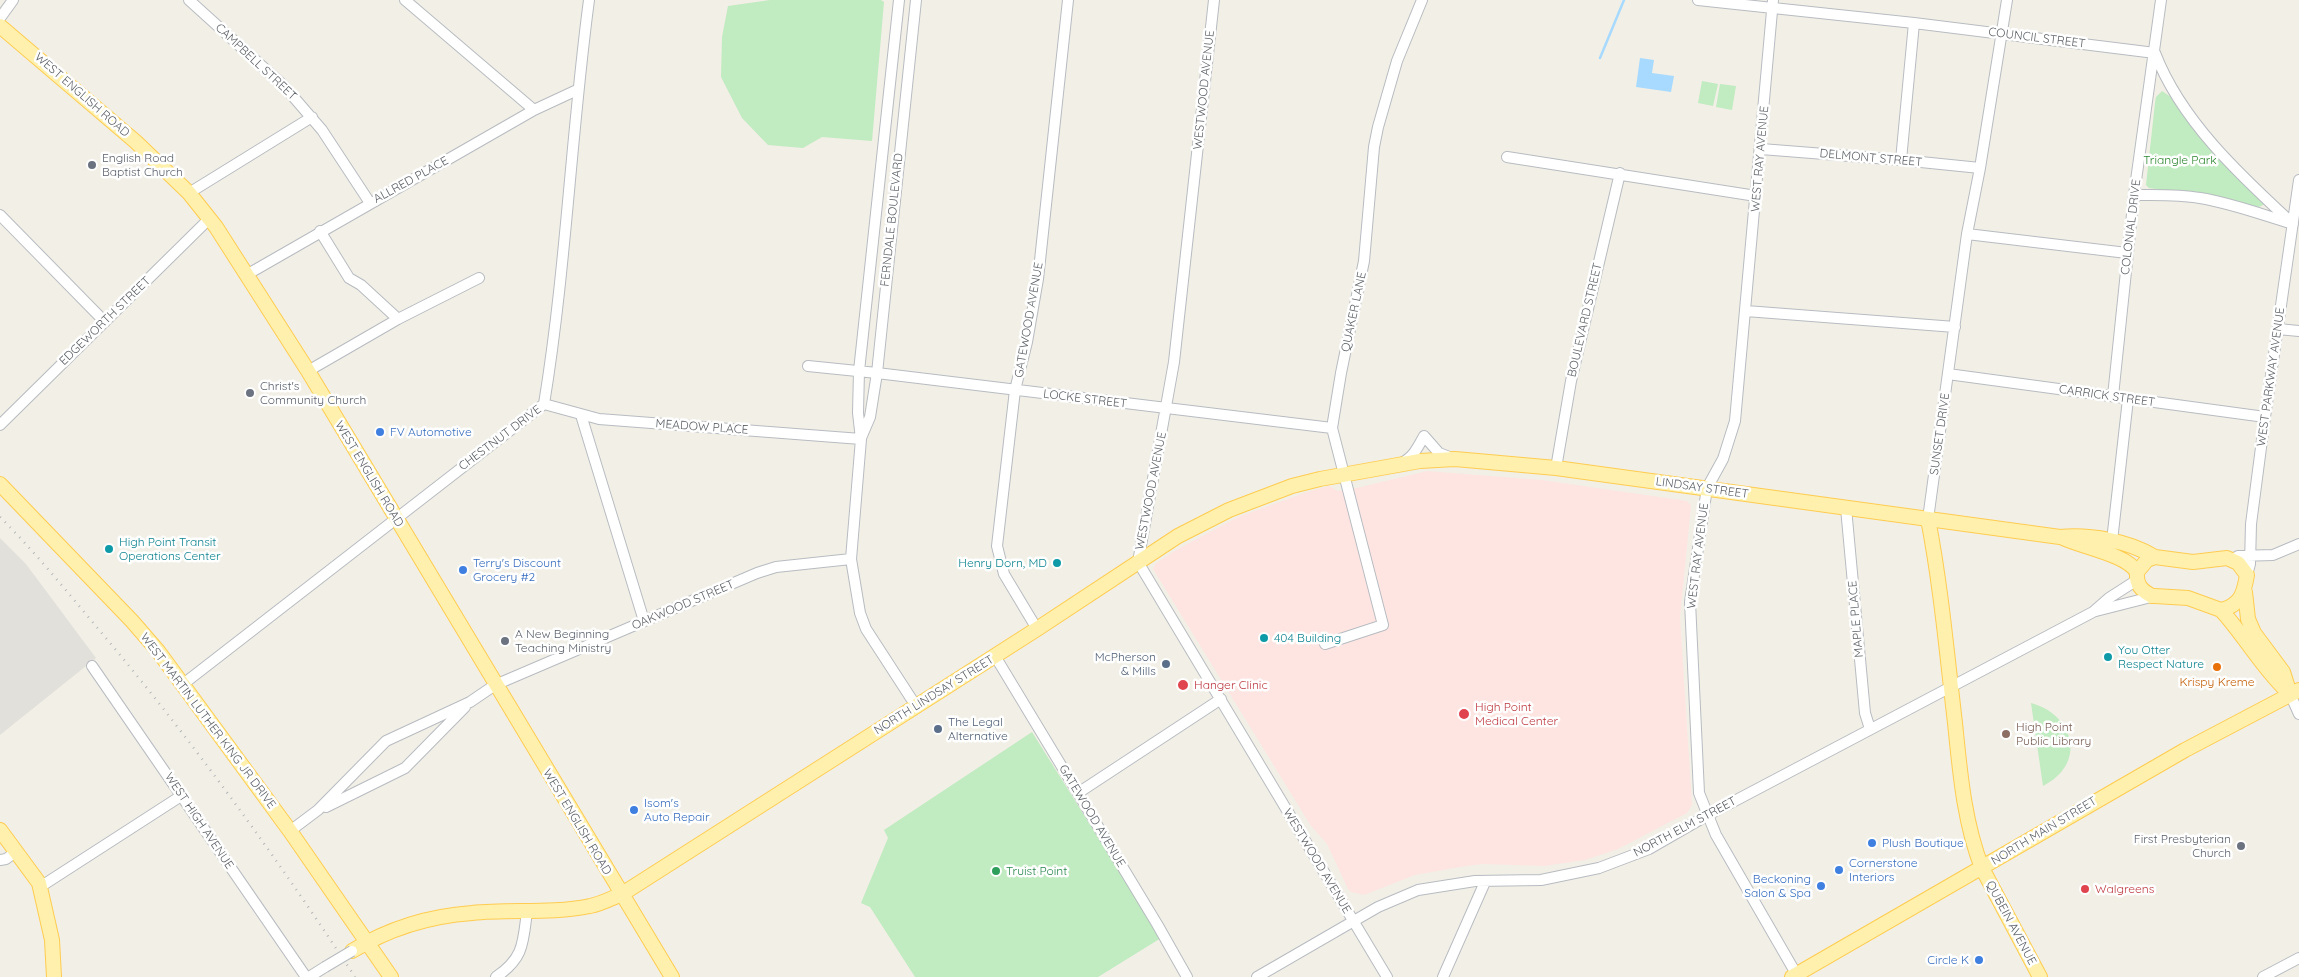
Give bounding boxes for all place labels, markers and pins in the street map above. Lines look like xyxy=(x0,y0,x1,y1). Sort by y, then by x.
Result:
place label: English Road Baptist Church xyxy=(102,151,183,179)
marker: English Road Baptist Church xyxy=(86,159,98,171)
place label: Christ's Community Church xyxy=(260,379,366,407)
marker: Christ's Community Church xyxy=(244,387,256,399)
place label: FV Automotive xyxy=(390,425,472,439)
marker: FV Automotive xyxy=(374,426,386,438)
place label: High Point Transit Operations Center xyxy=(119,535,221,563)
marker: High Point Transit Operations Center xyxy=(103,543,115,555)
place label: Terry's Discount Grocery #2 xyxy=(473,556,561,584)
place label: Henry Dorn, MD xyxy=(958,556,1047,570)
marker: Henry Dorn, MD xyxy=(1051,557,1063,569)
marker: Terry's Discount Grocery #2 xyxy=(457,564,469,576)
place label: A New Beginning Teaching Ministry xyxy=(515,627,611,655)
place label: 404 Building xyxy=(1274,631,1341,645)
marker: 404 Building xyxy=(1258,632,1270,644)
marker: A New Beginning Teaching Ministry xyxy=(499,635,511,647)
place label: You Otter Respect Nature xyxy=(2118,643,2204,671)
place label: McPherson & Mills xyxy=(1095,650,1156,678)
marker: You Otter Respect Nature xyxy=(2102,651,2114,663)
marker: McPherson & Mills xyxy=(1160,658,1172,670)
marker: Krispy Kreme xyxy=(2211,661,2223,673)
place label: Krispy Kreme xyxy=(2179,675,2255,689)
marker: Hanger Clinic xyxy=(1176,678,1190,692)
place label: Hanger Clinic xyxy=(1194,678,1268,692)
place label: High Point Medical Center xyxy=(1475,700,1558,728)
marker: High Point Medical Center xyxy=(1457,707,1471,721)
place label: The Legal Alternative xyxy=(948,715,1008,743)
place label: High Point Public Library xyxy=(2016,720,2091,748)
marker: The Legal Alternative xyxy=(932,723,944,735)
marker: High Point Public Library xyxy=(2000,728,2012,740)
place label: Isom's Auto Repair xyxy=(644,796,709,824)
marker: Isom's Auto Repair xyxy=(628,804,640,816)
place label: First Presbyterian Church xyxy=(2134,832,2231,860)
place label: Plush Boutique xyxy=(1882,836,1964,850)
marker: Plush Boutique xyxy=(1866,837,1878,849)
marker: First Presbyterian Church xyxy=(2235,840,2247,852)
place label: Cornerstone Interiors xyxy=(1849,856,1918,884)
place label: Truist Point xyxy=(1006,864,1067,878)
marker: Cornerstone Interiors xyxy=(1833,864,1845,876)
marker: Truist Point xyxy=(990,865,1002,877)
place label: Beckoning Salon & Spa xyxy=(1744,872,1811,900)
marker: Beckoning Salon & Spa xyxy=(1815,880,1827,892)
place label: Walgreens xyxy=(2095,882,2154,896)
marker: Walgreens xyxy=(2079,883,2091,895)
place label: Circle K xyxy=(1927,953,1969,967)
marker: Circle K xyxy=(1973,954,1985,966)

